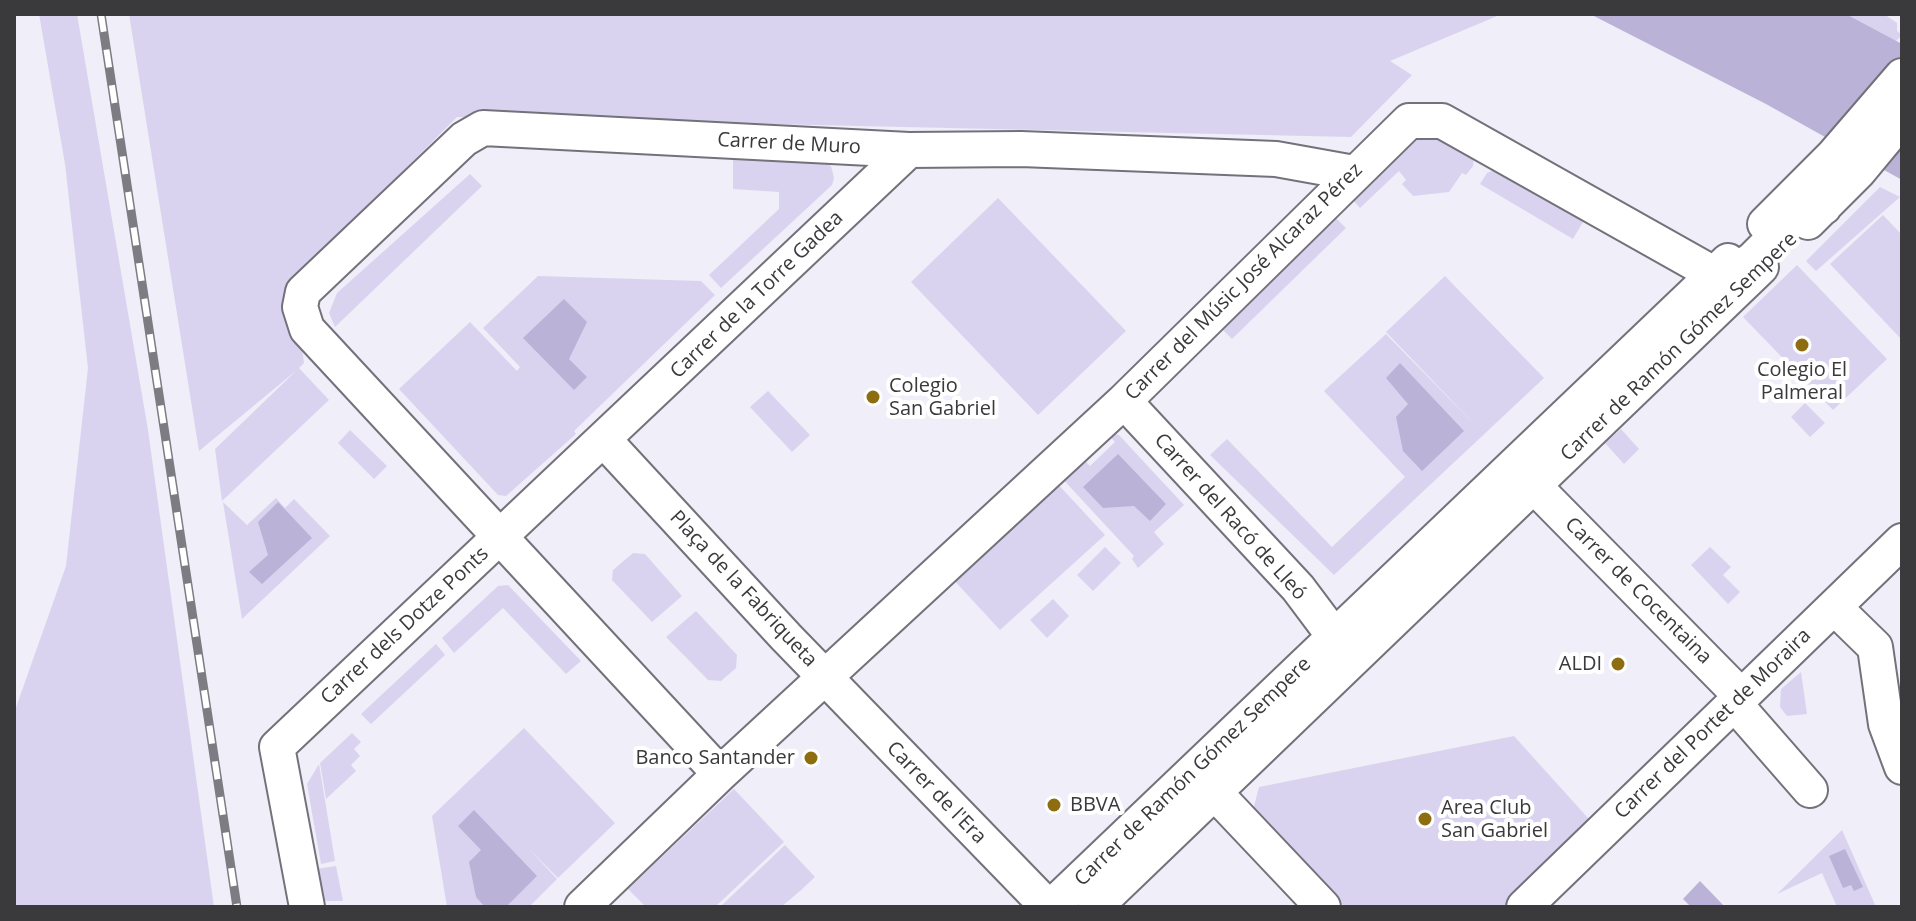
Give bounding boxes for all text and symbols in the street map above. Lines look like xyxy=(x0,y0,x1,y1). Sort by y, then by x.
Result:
street label: Carrer de Muro xyxy=(717,128,861,160)
street label: Carrer del Músic José Alcaraz Pérez xyxy=(1120,158,1368,406)
street label: Carrer de la Torre Gadea xyxy=(666,206,848,384)
street label: Carrer de Ramón Gómez Sempere xyxy=(1556,227,1802,467)
marker: Colegio El Palmeral xyxy=(1793,336,1811,354)
place label: Colegio El Palmeral xyxy=(1757,358,1847,405)
place label: Colegio San Gabriel xyxy=(889,374,996,421)
marker: Colegio San Gabriel xyxy=(864,388,882,406)
street label: Carrer del Racó de Lleó xyxy=(1149,429,1311,605)
street label: Plaça de la Fabriqueta xyxy=(664,506,822,672)
street label: Carrer de Cocentaina xyxy=(1560,513,1716,669)
street label: Carrer dels Dotze Ponts xyxy=(316,542,494,710)
street label: Carrer del Portet de Moraira xyxy=(1610,624,1816,824)
street label: Carrer de Ramón Gómez Sempere xyxy=(1070,652,1316,892)
place label: ALDI xyxy=(1559,652,1602,676)
marker: ALDI xyxy=(1609,655,1627,673)
street label: Carrer de l'Era xyxy=(881,737,991,849)
place label: Banco Santander xyxy=(635,746,795,770)
marker: Banco Santander xyxy=(802,749,820,767)
place label: BBVA xyxy=(1070,793,1120,817)
marker: BBVA xyxy=(1045,796,1063,814)
place label: Area Club San Gabriel xyxy=(1441,796,1548,843)
marker: Area Club San Gabriel xyxy=(1416,810,1434,828)

